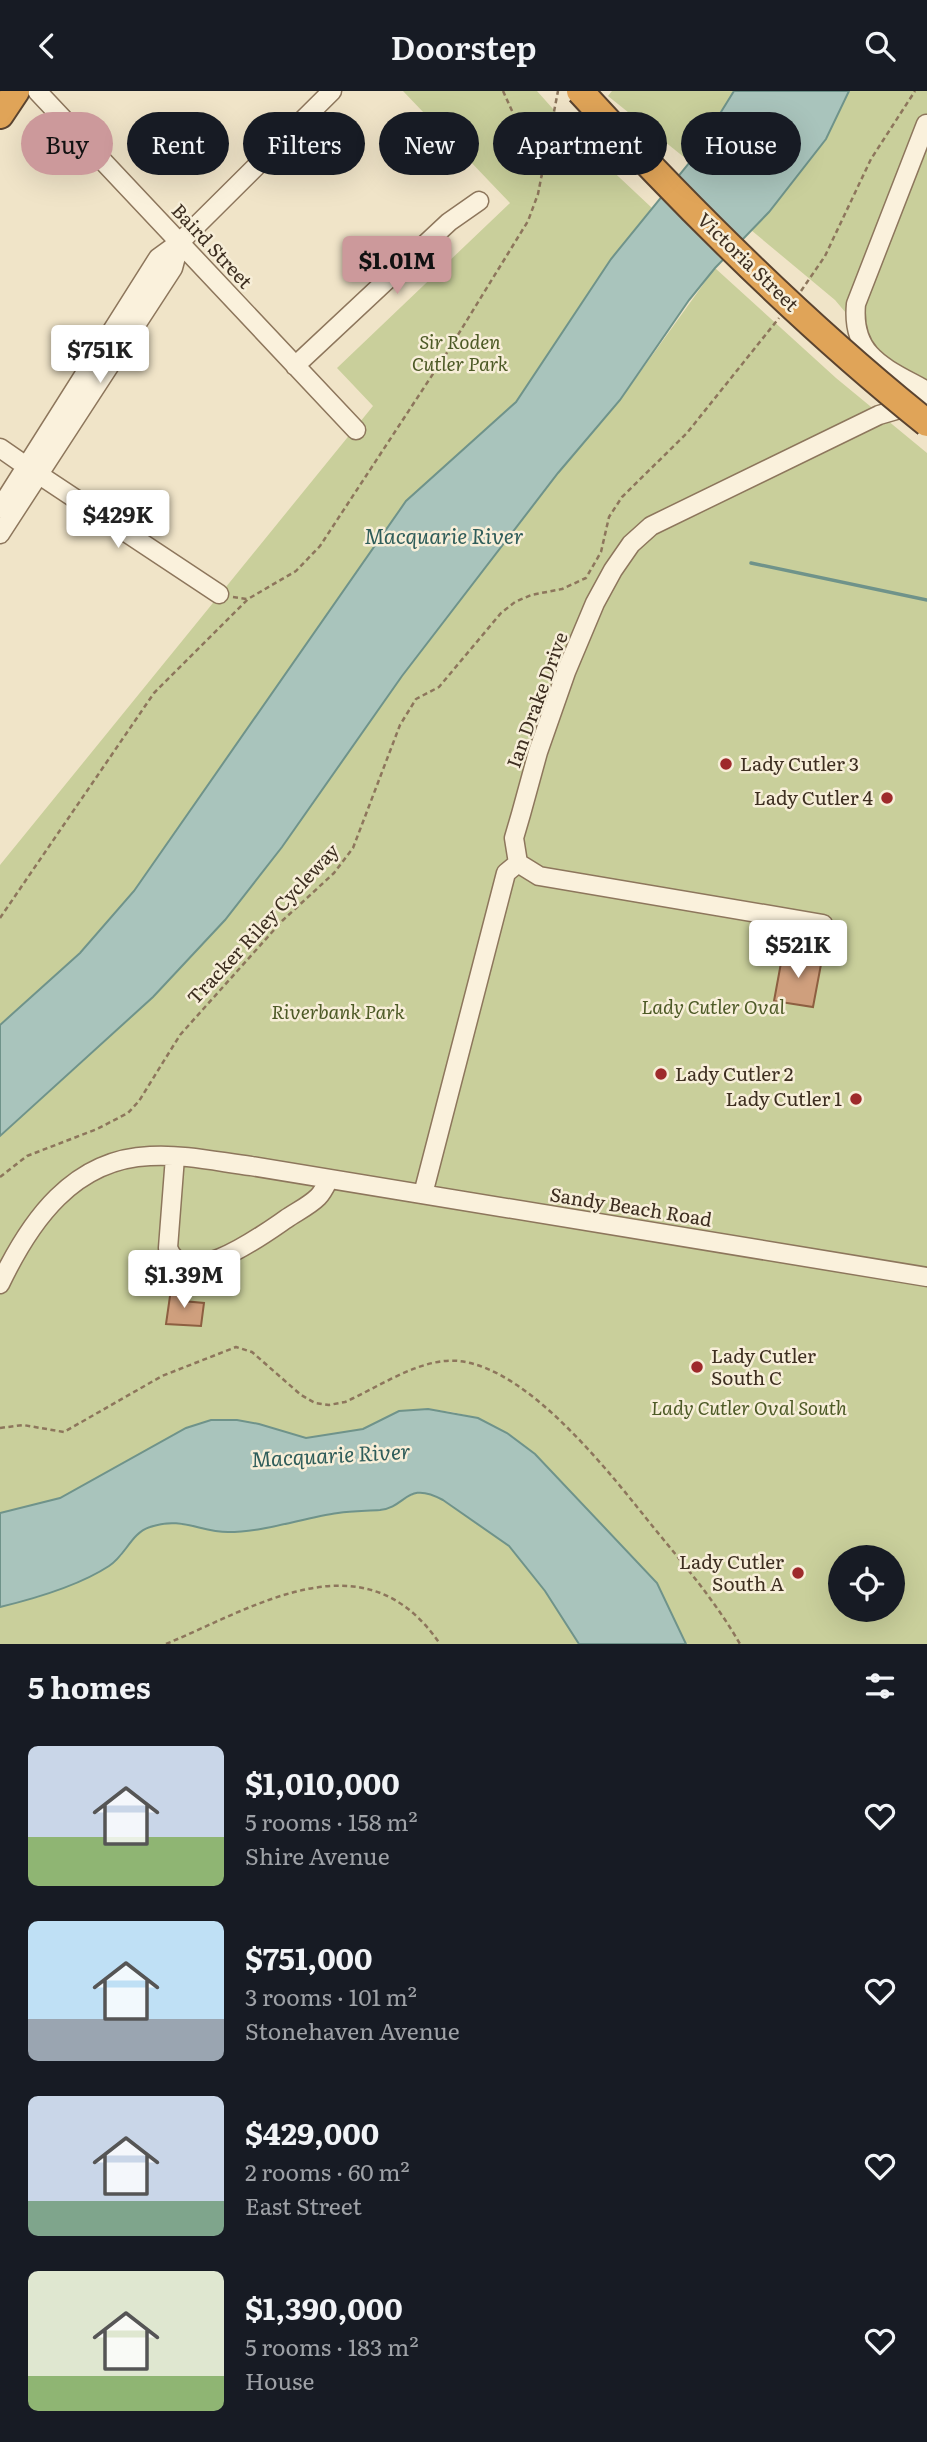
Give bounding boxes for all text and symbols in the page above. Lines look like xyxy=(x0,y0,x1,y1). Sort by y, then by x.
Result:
text: Doorstep xyxy=(390,22,537,70)
icon: back xyxy=(28,27,66,65)
icon: search xyxy=(861,27,899,65)
chip: Buy xyxy=(21,112,113,175)
chip: Rent xyxy=(127,112,229,175)
chip: Filters xyxy=(243,112,365,175)
chip: New xyxy=(379,112,479,175)
chip: Apartment xyxy=(493,112,667,175)
chip: House xyxy=(681,112,801,175)
street label: Baird Street xyxy=(166,196,260,294)
street label: Victoria Street xyxy=(692,205,806,317)
pin: $1.01M xyxy=(340,237,454,296)
text: $1.01M xyxy=(358,242,436,276)
pin: $751K xyxy=(51,325,149,385)
park label: Sir Roden Cutler Park xyxy=(412,327,509,377)
text: $751K xyxy=(67,331,133,365)
pin: $429K xyxy=(69,491,167,550)
text: $429K xyxy=(82,496,154,530)
water label: Macquarie River xyxy=(364,519,524,550)
street label: Ian Drake Drive xyxy=(498,628,574,772)
place label: Lady Cutler 3 xyxy=(740,749,859,777)
marker: Lady Cutler 3 xyxy=(718,756,734,772)
place label: Lady Cutler 4 xyxy=(754,783,874,811)
marker: Lady Cutler 4 xyxy=(879,790,895,806)
street label: Tracker Riley Cycleway xyxy=(180,836,345,1010)
pin: $521K xyxy=(749,921,847,980)
text: $521K xyxy=(765,926,831,960)
park label: Lady Cutler Oval xyxy=(641,992,786,1020)
park label: Riverbank Park xyxy=(271,997,405,1025)
place label: Lady Cutler 2 xyxy=(675,1059,793,1087)
marker: Lady Cutler 2 xyxy=(653,1066,669,1082)
place label: Lady Cutler 1 xyxy=(725,1084,842,1112)
marker: Lady Cutler 1 xyxy=(848,1091,864,1107)
street label: Sandy Beach Road xyxy=(548,1179,715,1233)
pin: $1.39M xyxy=(127,1251,241,1310)
text: $1.39M xyxy=(144,1256,224,1290)
place label: Lady Cutler South C xyxy=(711,1341,816,1391)
marker: Lady Cutler South C xyxy=(689,1359,705,1375)
park label: Lady Cutler Oval South xyxy=(651,1393,847,1421)
water label: Macquarie River xyxy=(251,1434,411,1473)
map controls xyxy=(828,1545,905,1622)
button: locate xyxy=(828,1545,905,1622)
place label: Lady Cutler South A xyxy=(679,1547,784,1597)
marker: Lady Cutler South A xyxy=(790,1565,806,1581)
text: 5 homes xyxy=(28,1664,151,1708)
icon: filters xyxy=(861,1667,899,1705)
text: $1,010,000 xyxy=(245,1760,400,1804)
icon: home xyxy=(84,1774,168,1858)
icon: heart xyxy=(861,1797,899,1835)
text: 5 rooms · 158 m² xyxy=(245,1804,418,1838)
text: Shire Avenue xyxy=(245,1838,390,1872)
text: $751,000 xyxy=(245,1935,373,1979)
icon: home xyxy=(84,1949,168,2033)
icon: heart xyxy=(861,1972,899,2010)
text: 3 rooms · 101 m² xyxy=(245,1979,417,2013)
text: Stonehaven Avenue xyxy=(245,2013,460,2047)
text: $429,000 xyxy=(245,2110,379,2154)
icon: home xyxy=(84,2124,168,2208)
icon: heart xyxy=(861,2147,899,2185)
text: 2 rooms · 60 m² xyxy=(245,2154,410,2188)
text: East Street xyxy=(245,2188,362,2222)
text: $1,390,000 xyxy=(245,2285,403,2329)
icon: home xyxy=(84,2299,168,2383)
icon: heart xyxy=(861,2322,899,2360)
text: 5 rooms · 183 m² xyxy=(245,2329,419,2363)
text: House xyxy=(245,2363,314,2397)

